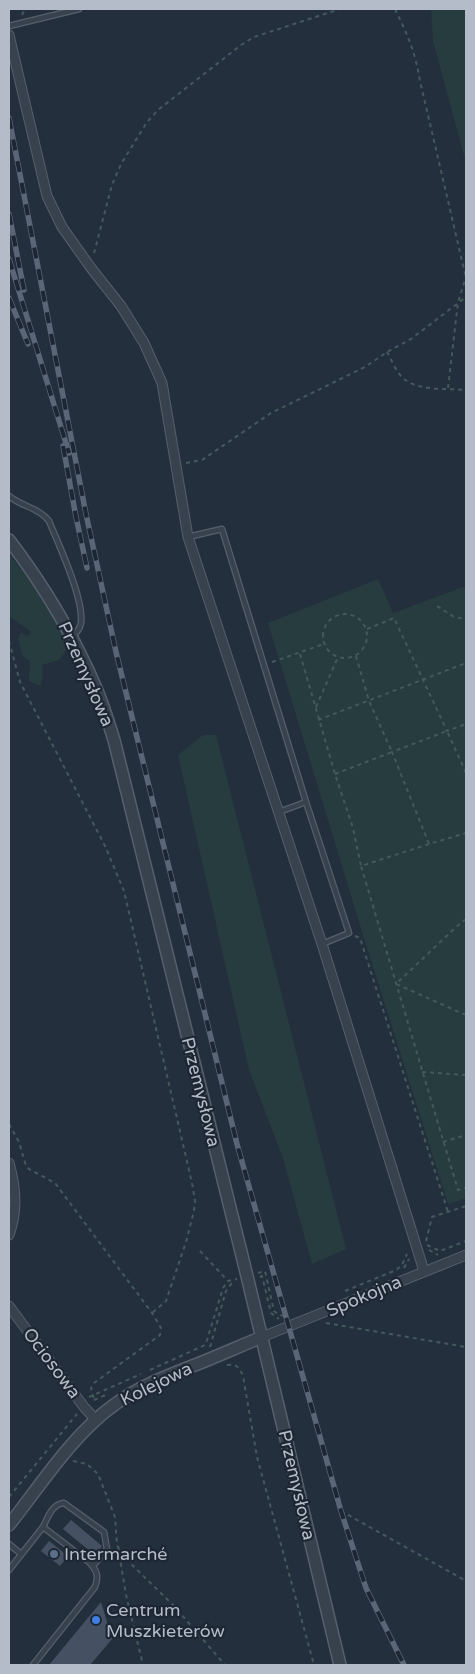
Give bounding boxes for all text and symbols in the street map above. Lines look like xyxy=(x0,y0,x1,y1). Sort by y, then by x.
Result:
street label: Przemysłowa xyxy=(53,618,119,730)
street label: Przemysłowa xyxy=(177,1035,225,1149)
street label: Spokojna xyxy=(323,1270,405,1322)
street label: Ociosowa xyxy=(18,1323,86,1403)
street label: Kolejowa xyxy=(116,1357,196,1411)
street label: Przemysłowa xyxy=(274,1428,320,1542)
place label: Intermarché xyxy=(64,1543,168,1565)
marker: Intermarché xyxy=(48,1548,60,1560)
place label: Centrum Muszkieterów xyxy=(106,1599,225,1642)
marker: Centrum Muszkieterów xyxy=(90,1614,102,1626)

